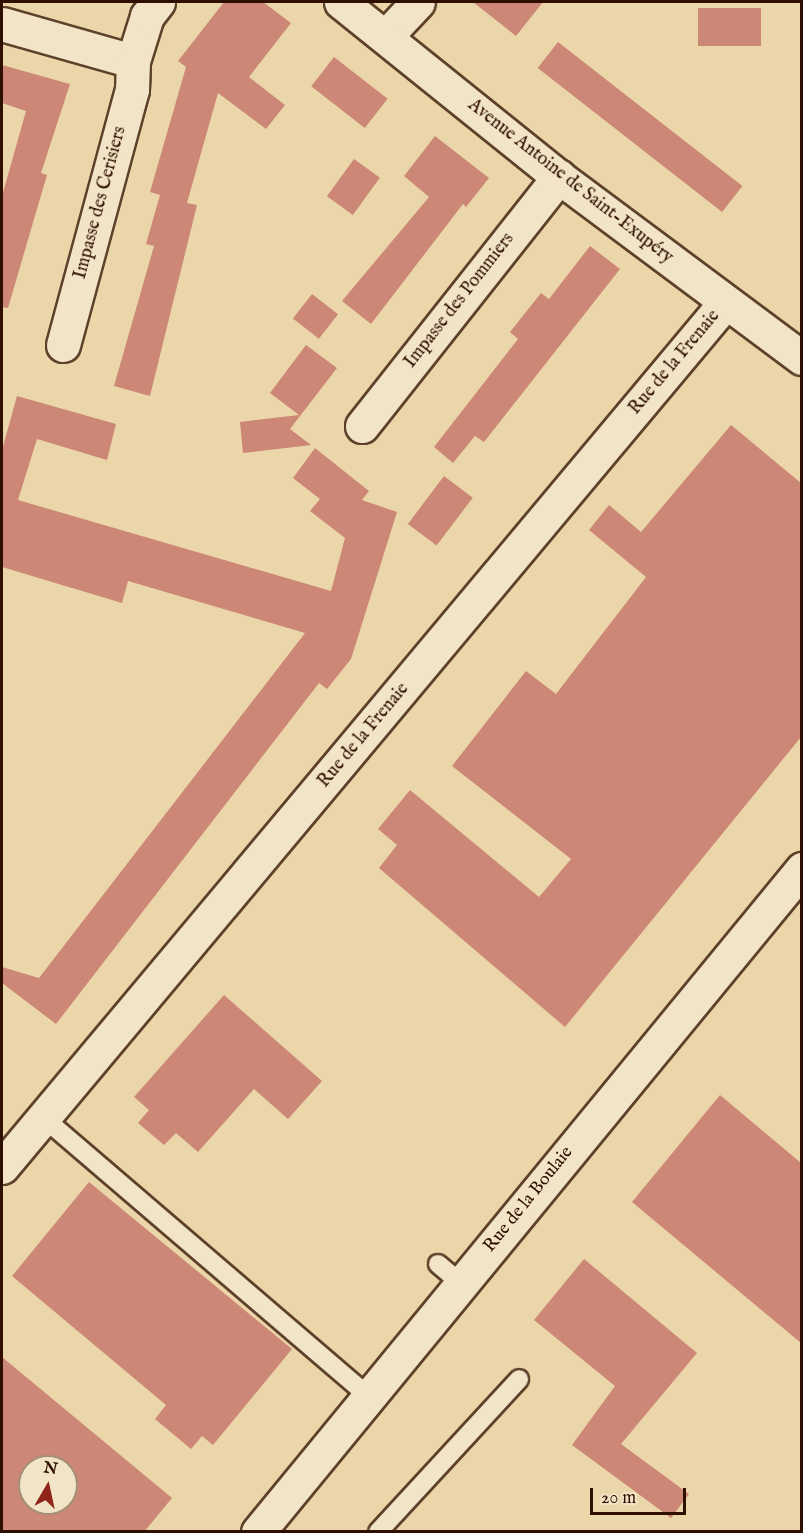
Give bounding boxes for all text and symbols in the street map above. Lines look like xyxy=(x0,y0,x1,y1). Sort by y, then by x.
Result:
street label: Avenue Antoine de Saint-Exupéry xyxy=(463,95,677,269)
street label: Impasse des Cerisiers xyxy=(70,124,132,282)
street label: Impasse des Pommiers xyxy=(400,229,520,373)
street label: Rue de la Frenaie xyxy=(625,306,725,420)
street label: Rue de la Frenaie xyxy=(314,679,414,793)
street label: Rue de la Boulaie xyxy=(480,1143,578,1257)
north arrow xyxy=(18,1455,78,1515)
text: N xyxy=(42,1458,59,1480)
scale bar xyxy=(593,1476,689,1514)
text: 20 m xyxy=(601,1487,636,1510)

